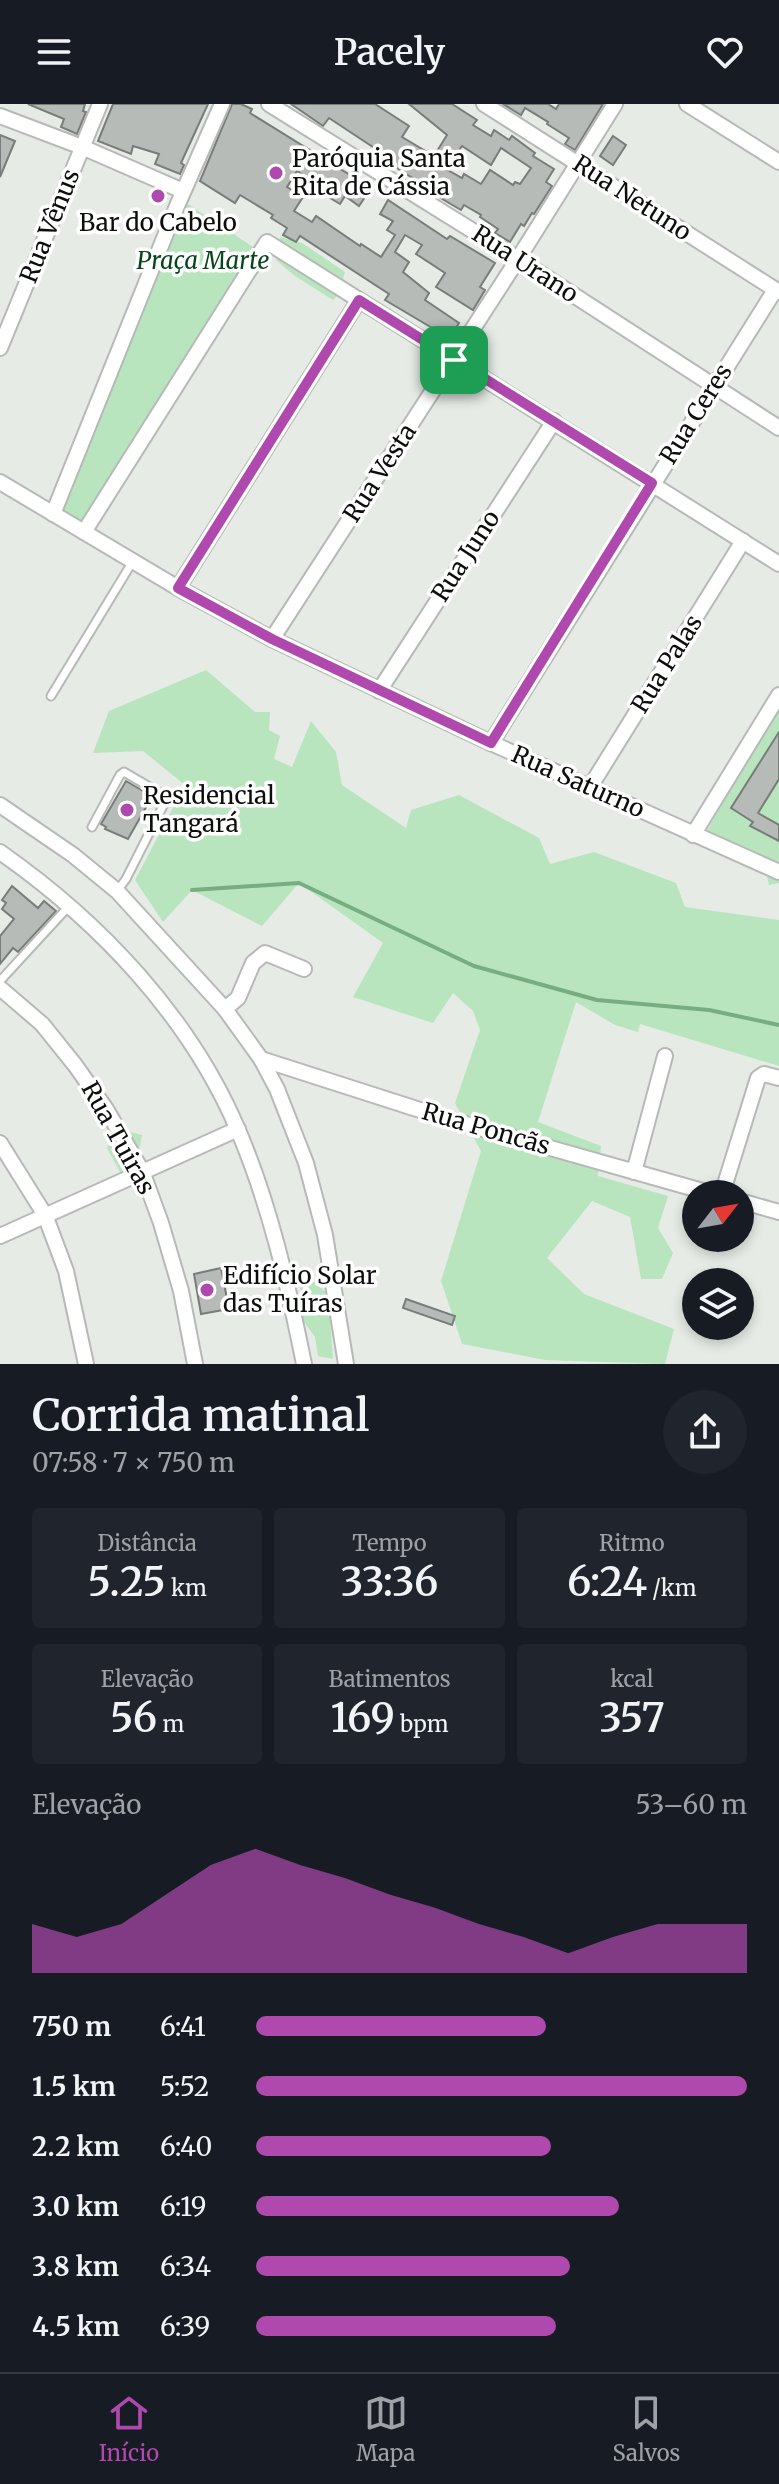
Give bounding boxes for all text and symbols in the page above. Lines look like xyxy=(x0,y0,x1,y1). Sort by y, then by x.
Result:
icon: menu xyxy=(32,30,76,74)
text: Pacely xyxy=(334,30,445,75)
icon: heart xyxy=(703,30,747,74)
place label: Paróquia Santa Rita de Cássia xyxy=(292,143,466,202)
street label: Rua Netuno xyxy=(567,148,697,247)
street label: Rua Vênus xyxy=(13,164,86,287)
marker: Paróquia Santa Rita de Cássia xyxy=(267,164,285,182)
marker: Bar do Cabelo xyxy=(149,187,167,205)
place label: Bar do Cabelo xyxy=(79,207,237,238)
street label: Rua Urano xyxy=(466,218,584,309)
park label: Praça Marte xyxy=(137,245,269,276)
pin xyxy=(420,326,488,394)
icon: arrive xyxy=(432,338,476,382)
street label: Rua Ceres xyxy=(653,358,739,470)
street label: Rua Vesta xyxy=(336,417,423,528)
street label: Rua Juno xyxy=(425,504,507,607)
street label: Rua Palas xyxy=(624,609,709,719)
street label: Rua Saturno xyxy=(507,738,650,825)
place label: Residencial Tangará xyxy=(143,780,275,839)
marker: Residencial Tangará xyxy=(118,801,136,819)
street label: Rua Tuiras xyxy=(75,1076,162,1200)
street label: Rua Poncãs xyxy=(419,1095,554,1162)
north arrow xyxy=(682,1180,754,1252)
map controls xyxy=(682,1180,754,1340)
place label: Edifício Solar das Tuíras xyxy=(223,1260,377,1319)
button: layers xyxy=(682,1268,754,1340)
marker: Edifício Solar das Tuíras xyxy=(198,1281,216,1299)
text: Corrida matinal xyxy=(32,1388,369,1443)
button: share xyxy=(663,1390,747,1474)
text: 07:58 · 7 × 750 m xyxy=(32,1446,235,1479)
text: Distância xyxy=(97,1529,197,1557)
text: Tempo xyxy=(352,1529,427,1557)
text: Ritmo xyxy=(599,1529,665,1557)
text: 5.25 xyxy=(88,1557,166,1607)
text: 33:36 xyxy=(341,1557,438,1607)
text: 6:24 xyxy=(567,1557,647,1607)
text: km xyxy=(166,1574,207,1602)
text: /km xyxy=(647,1574,697,1602)
text: Elevação xyxy=(101,1665,193,1693)
text: Batimentos xyxy=(328,1665,451,1693)
text: kcal xyxy=(610,1665,653,1693)
text: 56 xyxy=(110,1693,157,1743)
text: 169 xyxy=(330,1693,395,1743)
text: 357 xyxy=(599,1693,665,1743)
text: m xyxy=(157,1710,184,1738)
text: bpm xyxy=(395,1710,449,1738)
text: Elevação xyxy=(32,1788,141,1821)
text: 53–60 m xyxy=(635,1788,747,1821)
text: 750 m xyxy=(32,2010,111,2043)
text: 6:41 xyxy=(160,2010,206,2043)
text: 1.5 km xyxy=(32,2070,116,2103)
text: 5:52 xyxy=(160,2070,209,2103)
text: 2.2 km xyxy=(32,2130,120,2163)
text: 6:40 xyxy=(160,2130,212,2163)
text: 3.0 km xyxy=(32,2190,119,2223)
text: 6:19 xyxy=(160,2190,206,2223)
text: 3.8 km xyxy=(32,2250,119,2283)
text: 6:34 xyxy=(160,2250,211,2283)
text: 4.5 km xyxy=(32,2310,120,2343)
text: 6:39 xyxy=(160,2310,210,2343)
tab: Início xyxy=(99,2391,159,2467)
tab: Mapa xyxy=(356,2391,415,2467)
tab: Salvos xyxy=(613,2391,680,2467)

